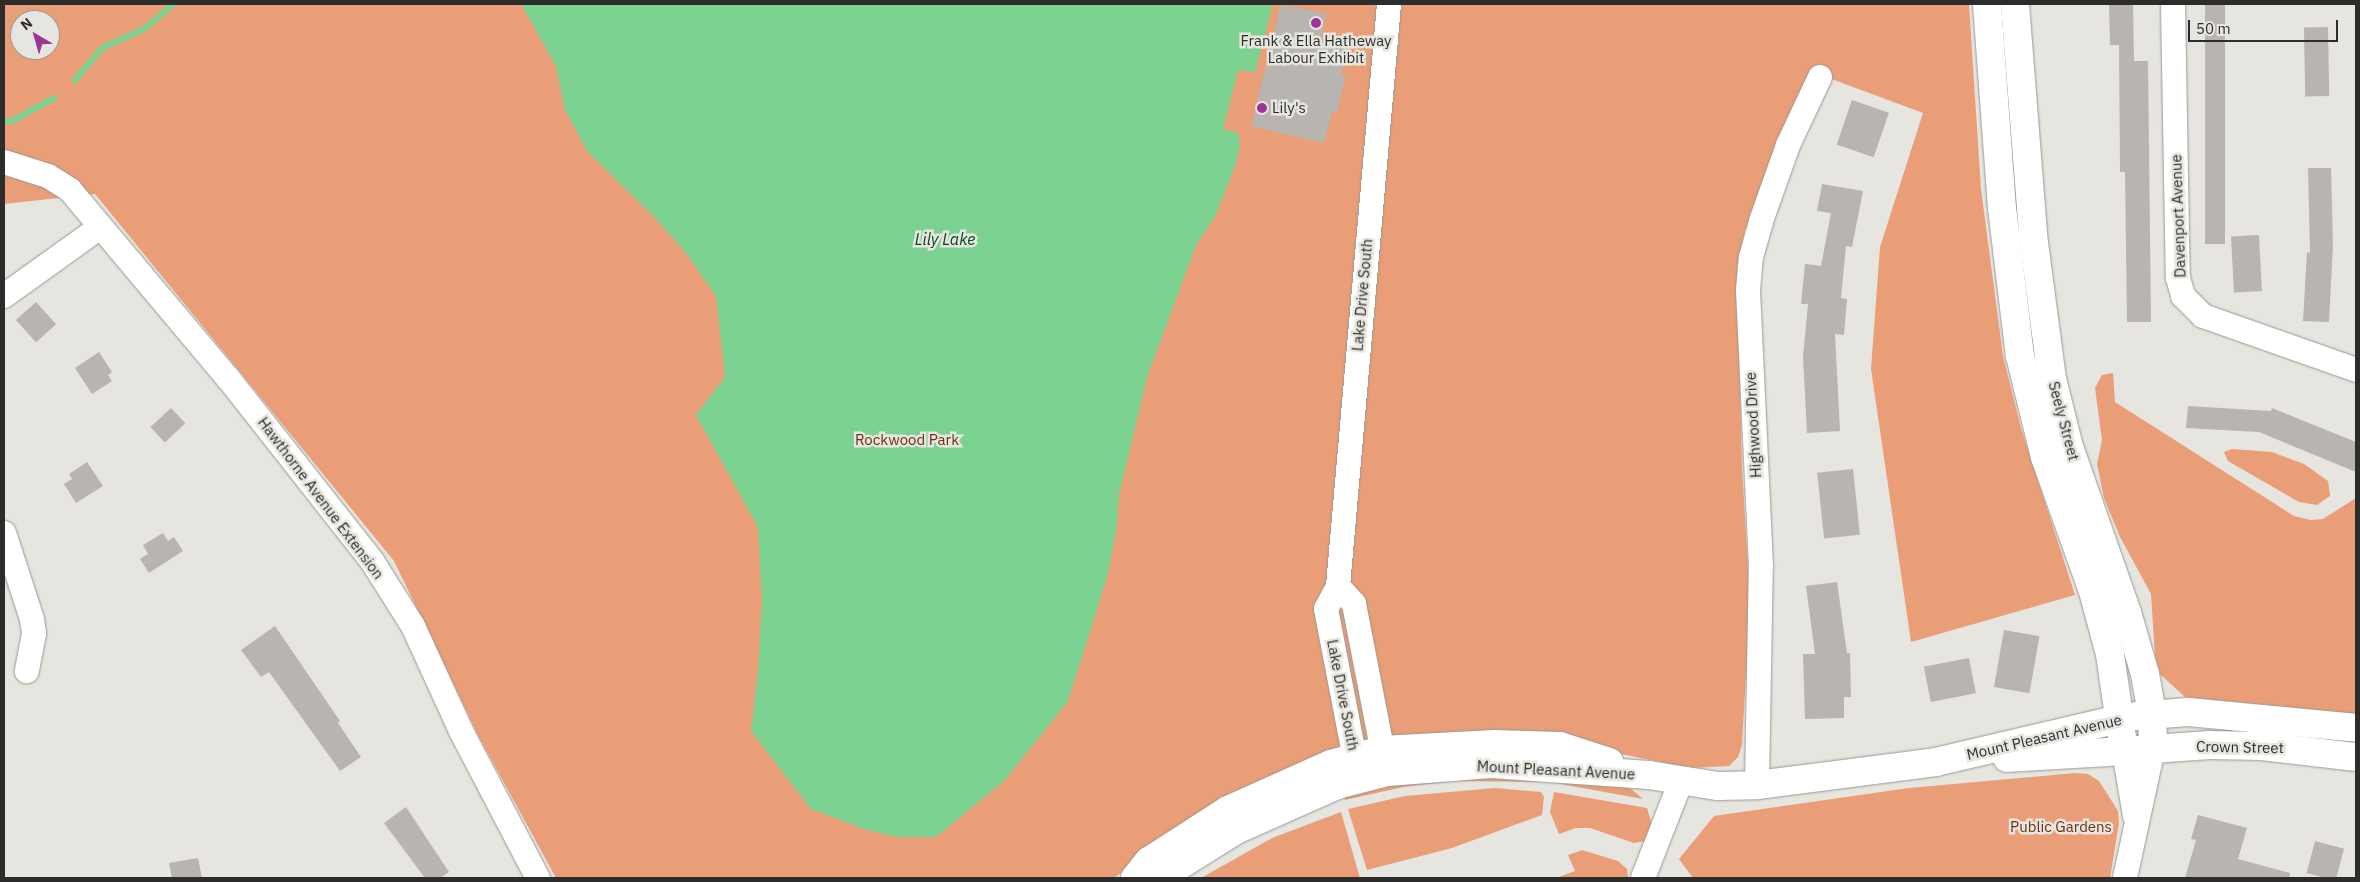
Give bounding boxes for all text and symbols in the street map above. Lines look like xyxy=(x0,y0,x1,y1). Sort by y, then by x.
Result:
north arrow xyxy=(10,10,60,60)
scale bar xyxy=(2190,10,2340,42)
text: N xyxy=(17,14,36,34)
marker: Frank & Ella Hatheway Labour Exhibit xyxy=(1310,17,1322,29)
text: 50 m xyxy=(2196,19,2231,38)
place label: Frank & Ella Hatheway Labour Exhibit xyxy=(1240,31,1392,66)
place label: Lily's xyxy=(1272,99,1306,117)
marker: Lily's xyxy=(1256,102,1268,114)
street label: Davenport Avenue xyxy=(2167,154,2189,278)
water label: Lily Lake xyxy=(915,229,975,249)
street label: Lake Drive South xyxy=(1348,238,1376,352)
street label: Highwood Drive xyxy=(1741,372,1765,478)
street label: Seely Street xyxy=(2045,379,2083,463)
street label: Hawthorne Avenue Extension xyxy=(254,414,388,582)
park label: Rockwood Park xyxy=(855,431,959,449)
street label: Lake Drive South xyxy=(1323,638,1363,752)
street label: Mount Pleasant Avenue xyxy=(1965,710,2123,764)
street label: Crown Street xyxy=(2196,737,2284,757)
street label: Mount Pleasant Avenue xyxy=(1476,757,1636,783)
park label: Public Gardens xyxy=(2010,818,2112,836)

